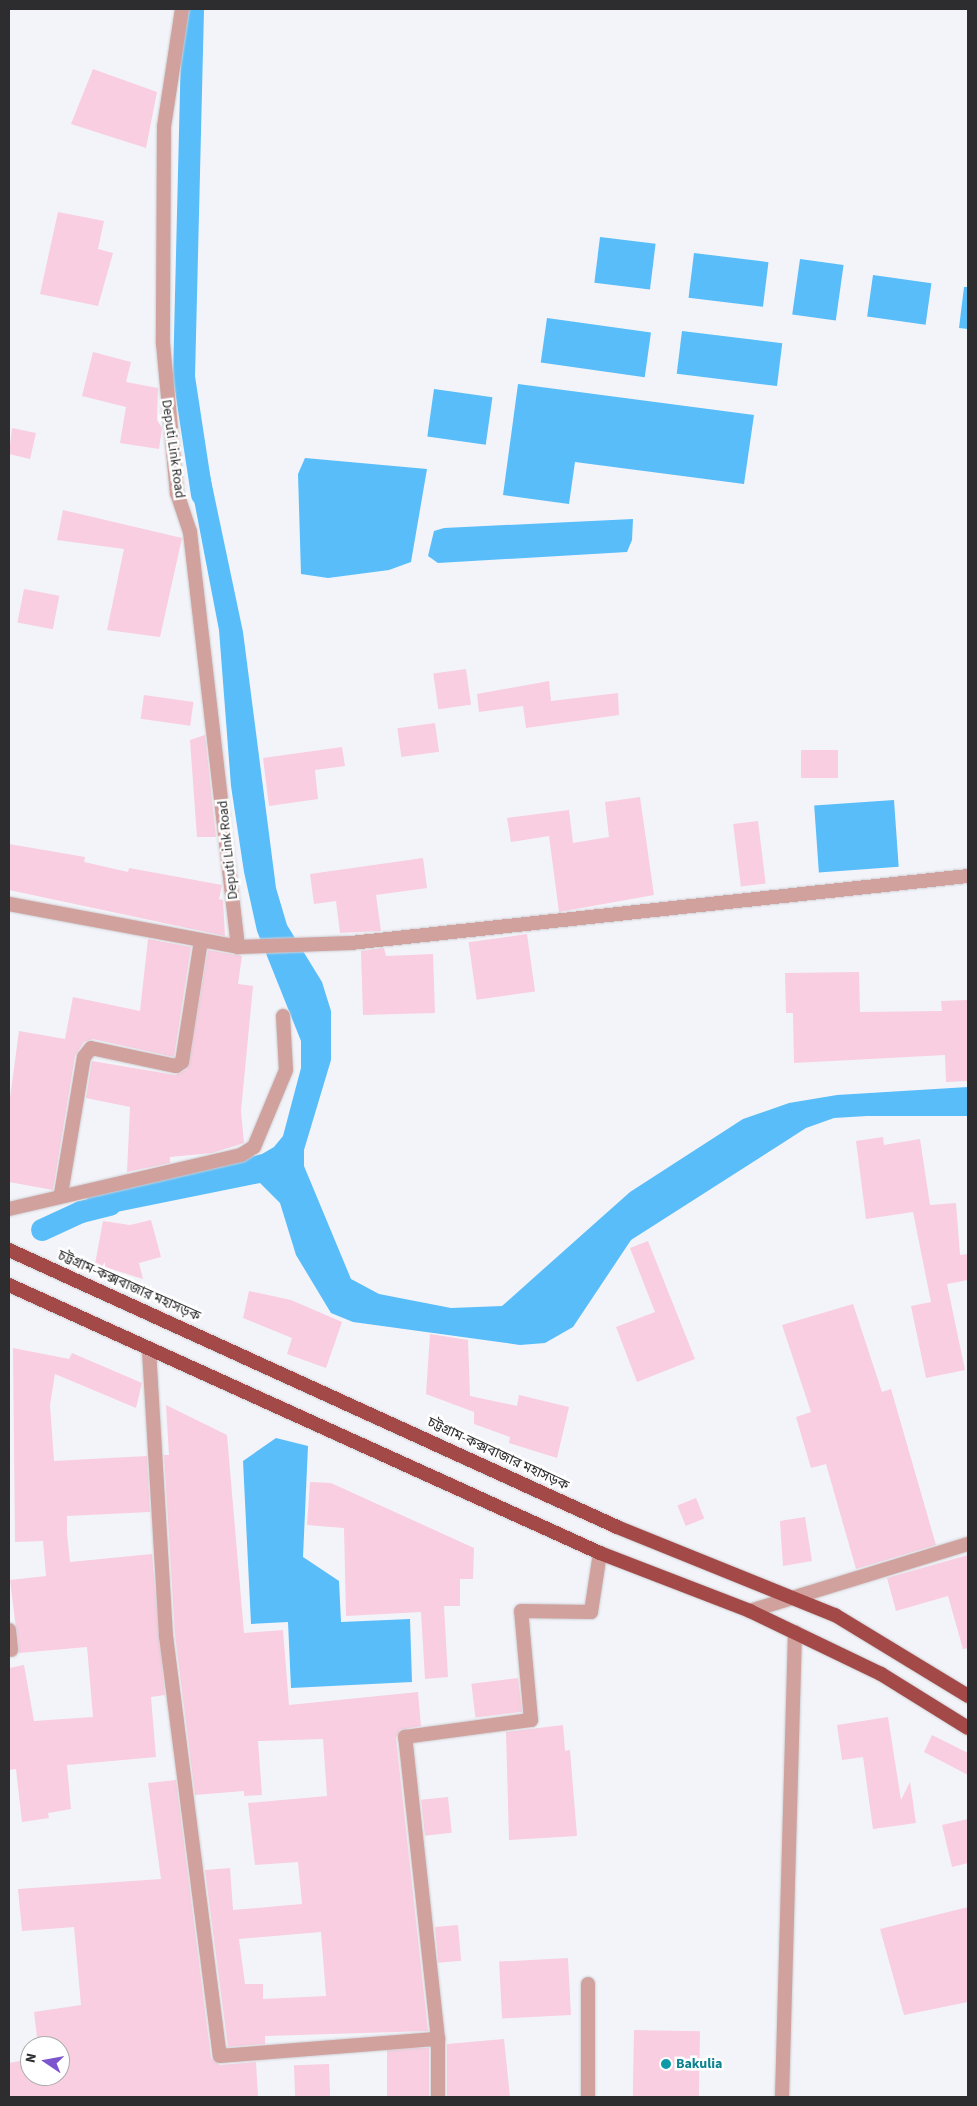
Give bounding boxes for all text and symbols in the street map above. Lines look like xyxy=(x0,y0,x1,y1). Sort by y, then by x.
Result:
street label: Deputi Link Road xyxy=(158,399,188,499)
street label: Deputi Link Road xyxy=(214,800,242,900)
street label: চট্টগ্রাম-কক্সবাজার মহাসড়ক xyxy=(55,1247,203,1325)
street label: চট্টগ্রাম-কক্সবাজার মহাসড়ক xyxy=(425,1414,571,1494)
north arrow xyxy=(20,2036,70,2086)
text: N xyxy=(21,2051,42,2065)
place label: Bakulia xyxy=(676,2056,722,2072)
marker: Bakulia xyxy=(660,2058,672,2070)

